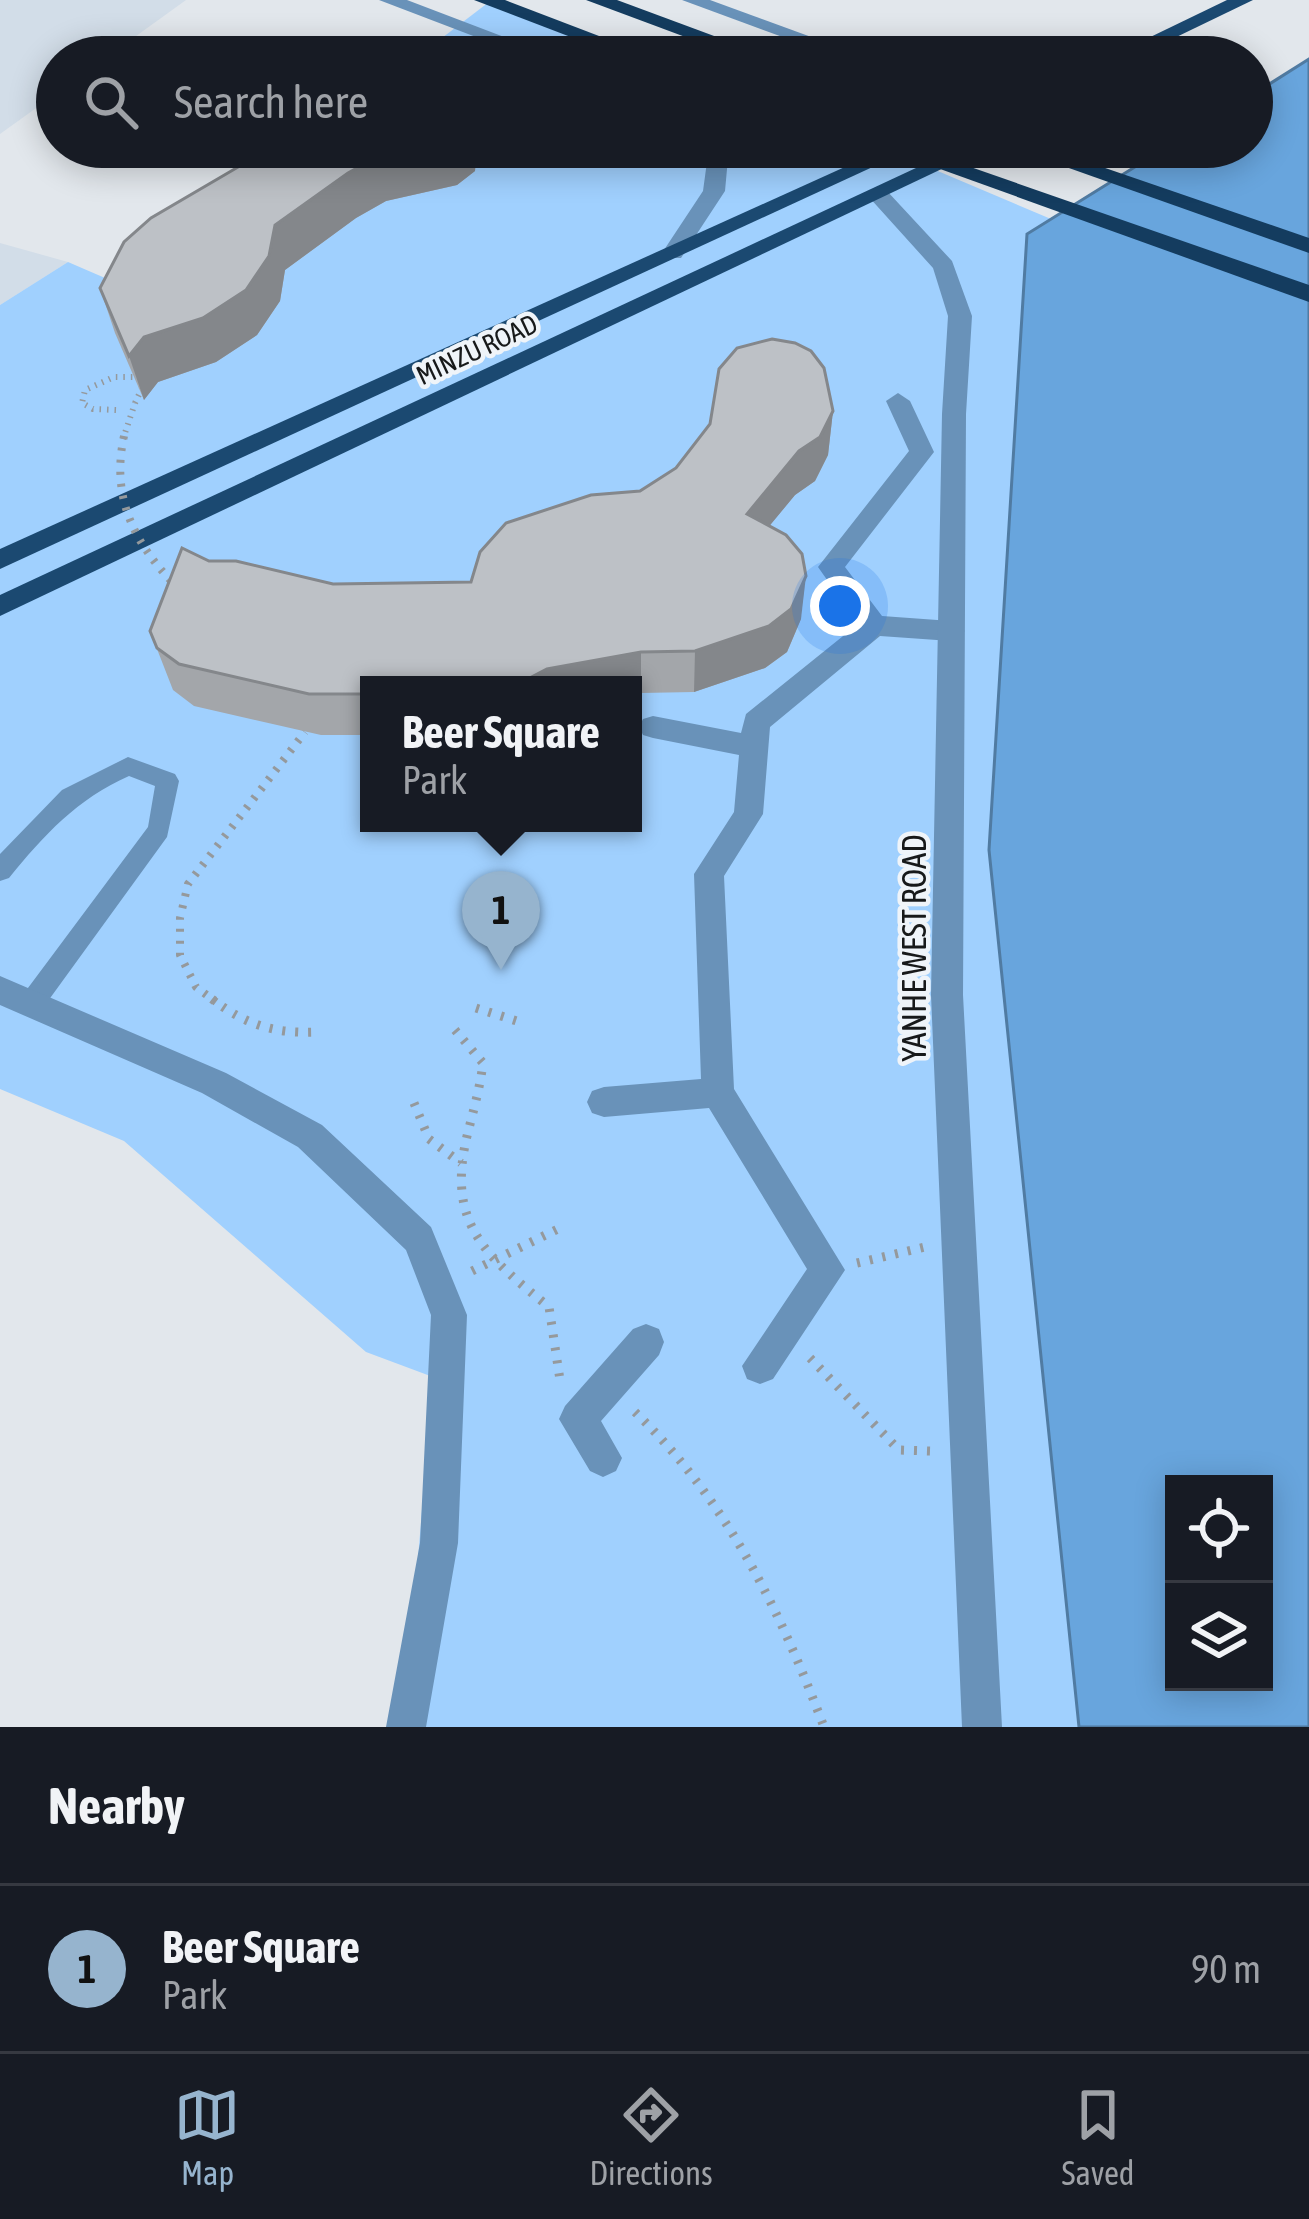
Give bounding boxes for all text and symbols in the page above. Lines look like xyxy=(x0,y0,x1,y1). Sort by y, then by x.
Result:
search box xyxy=(36,36,1273,168)
icon: search xyxy=(78,69,144,135)
text: Search here xyxy=(174,76,368,128)
street label: MINZU ROAD xyxy=(411,308,542,391)
your location xyxy=(810,576,870,636)
popup xyxy=(360,676,642,832)
text: Beer Square xyxy=(402,706,600,758)
text: Park xyxy=(402,758,467,802)
street label: YANHE WEST ROAD xyxy=(895,834,933,1062)
pin: 1 xyxy=(462,871,540,970)
map controls xyxy=(1165,1475,1273,1691)
button: locate xyxy=(1165,1475,1273,1583)
button: layers xyxy=(1165,1583,1273,1691)
text: Nearby xyxy=(48,1776,185,1835)
text: Beer Square xyxy=(162,1921,360,1973)
text: 1 xyxy=(78,1947,96,1991)
text: 90 m xyxy=(1191,1947,1261,1991)
text: Park xyxy=(162,1973,227,2017)
tab: Map xyxy=(174,2082,240,2192)
tab: Directions xyxy=(589,2082,713,2192)
tab: Saved xyxy=(1062,2082,1134,2192)

